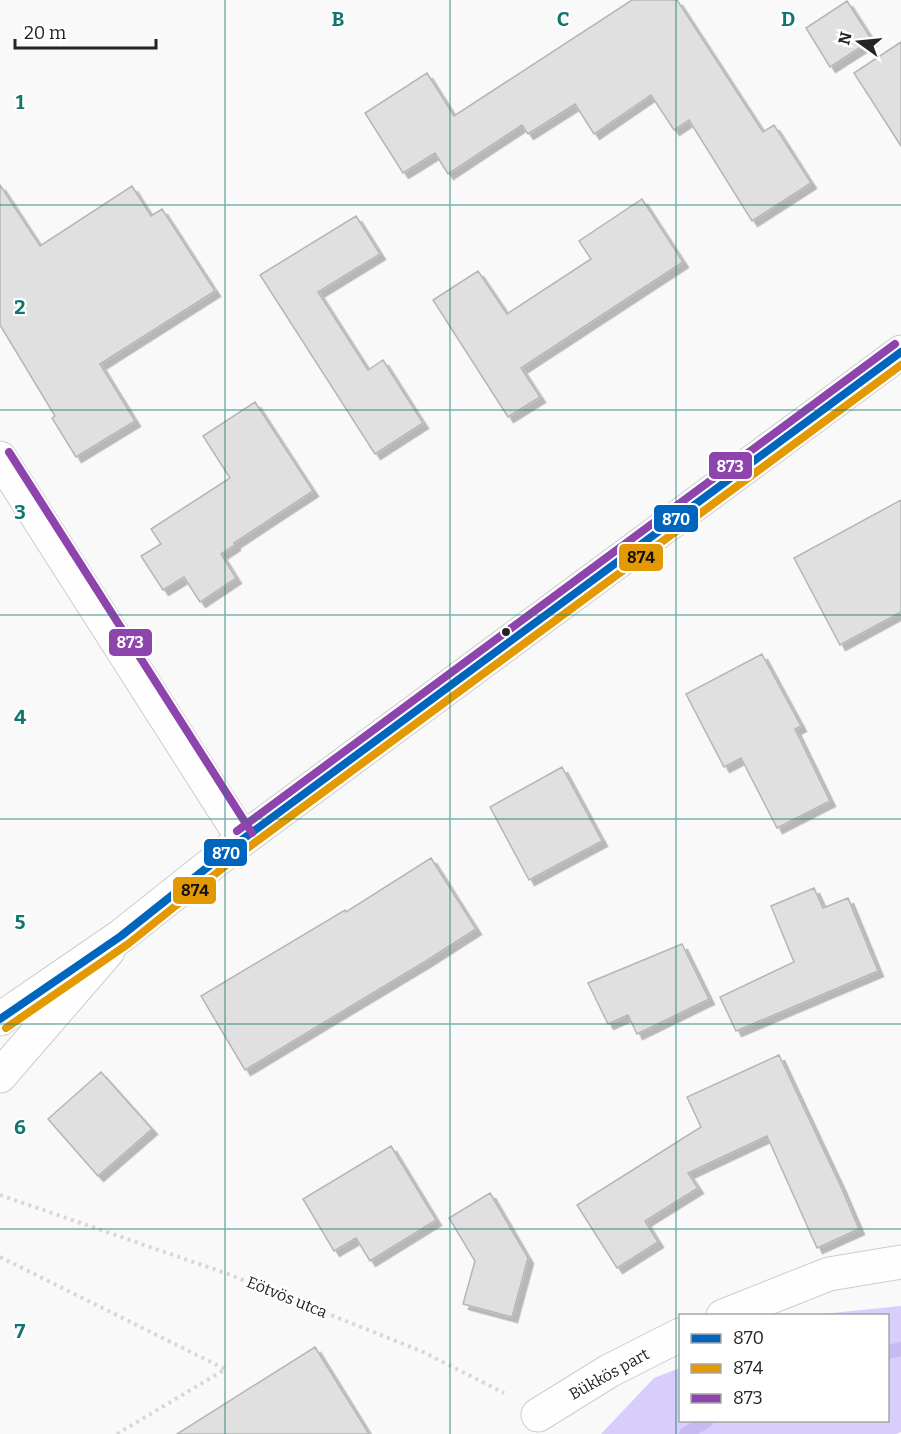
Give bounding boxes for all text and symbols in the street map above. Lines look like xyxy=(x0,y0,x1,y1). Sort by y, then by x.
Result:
text: B xyxy=(332,7,345,31)
text: C xyxy=(557,7,569,31)
text: D xyxy=(781,7,795,31)
scale bar xyxy=(15,12,156,50)
north arrow xyxy=(829,12,889,72)
text: 20 m xyxy=(24,22,66,44)
text: N xyxy=(834,30,856,47)
text: 1 xyxy=(16,90,25,114)
text: 2 xyxy=(14,295,26,319)
line badge: 873 xyxy=(708,451,753,480)
text: 873 xyxy=(716,457,744,476)
text: 3 xyxy=(14,500,26,524)
line badge: 870 xyxy=(653,504,699,533)
text: 870 xyxy=(662,510,690,529)
line badge: 874 xyxy=(618,543,664,572)
text: 874 xyxy=(627,548,655,567)
unlabelled marker xyxy=(500,626,512,638)
line badge: 873 xyxy=(108,628,153,657)
text: 873 xyxy=(116,633,144,652)
text: 4 xyxy=(14,705,26,729)
line badge: 870 xyxy=(203,838,248,867)
text: 870 xyxy=(212,844,240,863)
line badge: 874 xyxy=(172,876,217,905)
text: 874 xyxy=(181,881,209,900)
text: 5 xyxy=(15,910,26,934)
text: 6 xyxy=(14,1115,26,1139)
street label: Eötvös utca xyxy=(244,1272,330,1322)
legend xyxy=(679,1314,889,1422)
text: 7 xyxy=(15,1319,26,1343)
text: 870 xyxy=(733,1327,764,1349)
street label: Bükkös part xyxy=(566,1344,652,1404)
text: 874 xyxy=(733,1357,764,1379)
text: 873 xyxy=(733,1387,763,1409)

